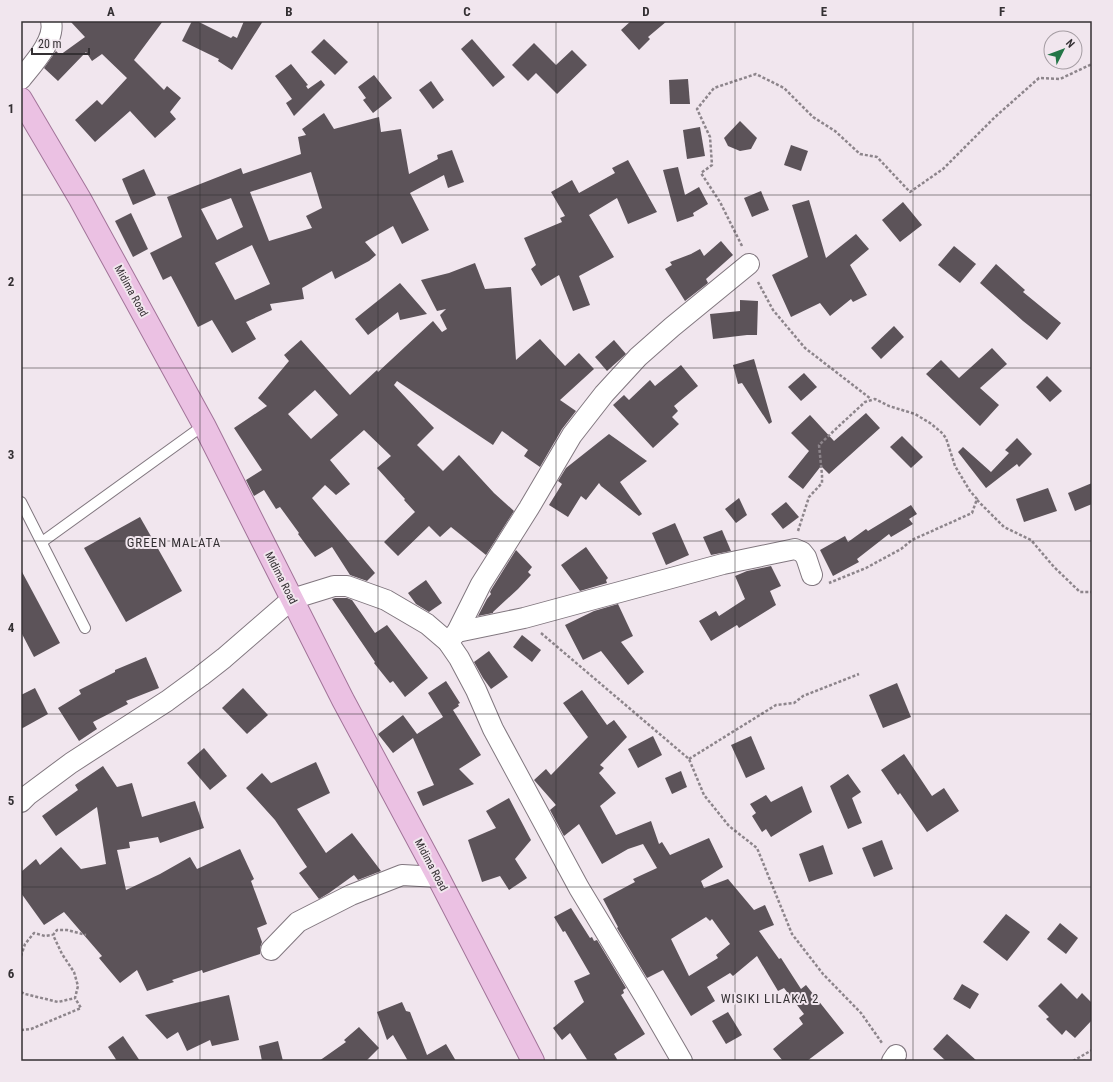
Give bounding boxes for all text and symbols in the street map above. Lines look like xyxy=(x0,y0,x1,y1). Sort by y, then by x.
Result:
text: A xyxy=(107,4,115,19)
text: B xyxy=(285,4,293,19)
text: C xyxy=(463,4,471,19)
text: D xyxy=(642,4,650,19)
text: E xyxy=(821,4,828,19)
text: F xyxy=(999,4,1005,19)
scale bar xyxy=(32,30,89,56)
north arrow xyxy=(1043,30,1083,70)
text: 20 m xyxy=(38,37,62,51)
text: N xyxy=(1063,37,1077,51)
text: 1 xyxy=(8,101,14,116)
street label: Midima Road xyxy=(112,263,150,319)
text: 2 xyxy=(8,274,15,289)
text: 3 xyxy=(8,447,14,462)
district label: GREEN MALATA xyxy=(127,535,221,550)
street label: Midima Road xyxy=(262,550,300,606)
text: 4 xyxy=(8,620,15,635)
text: 5 xyxy=(8,793,15,808)
street label: Midima Road xyxy=(412,837,450,893)
text: 6 xyxy=(8,966,15,981)
district label: WISIKI LILAKA 2 xyxy=(721,991,819,1006)

